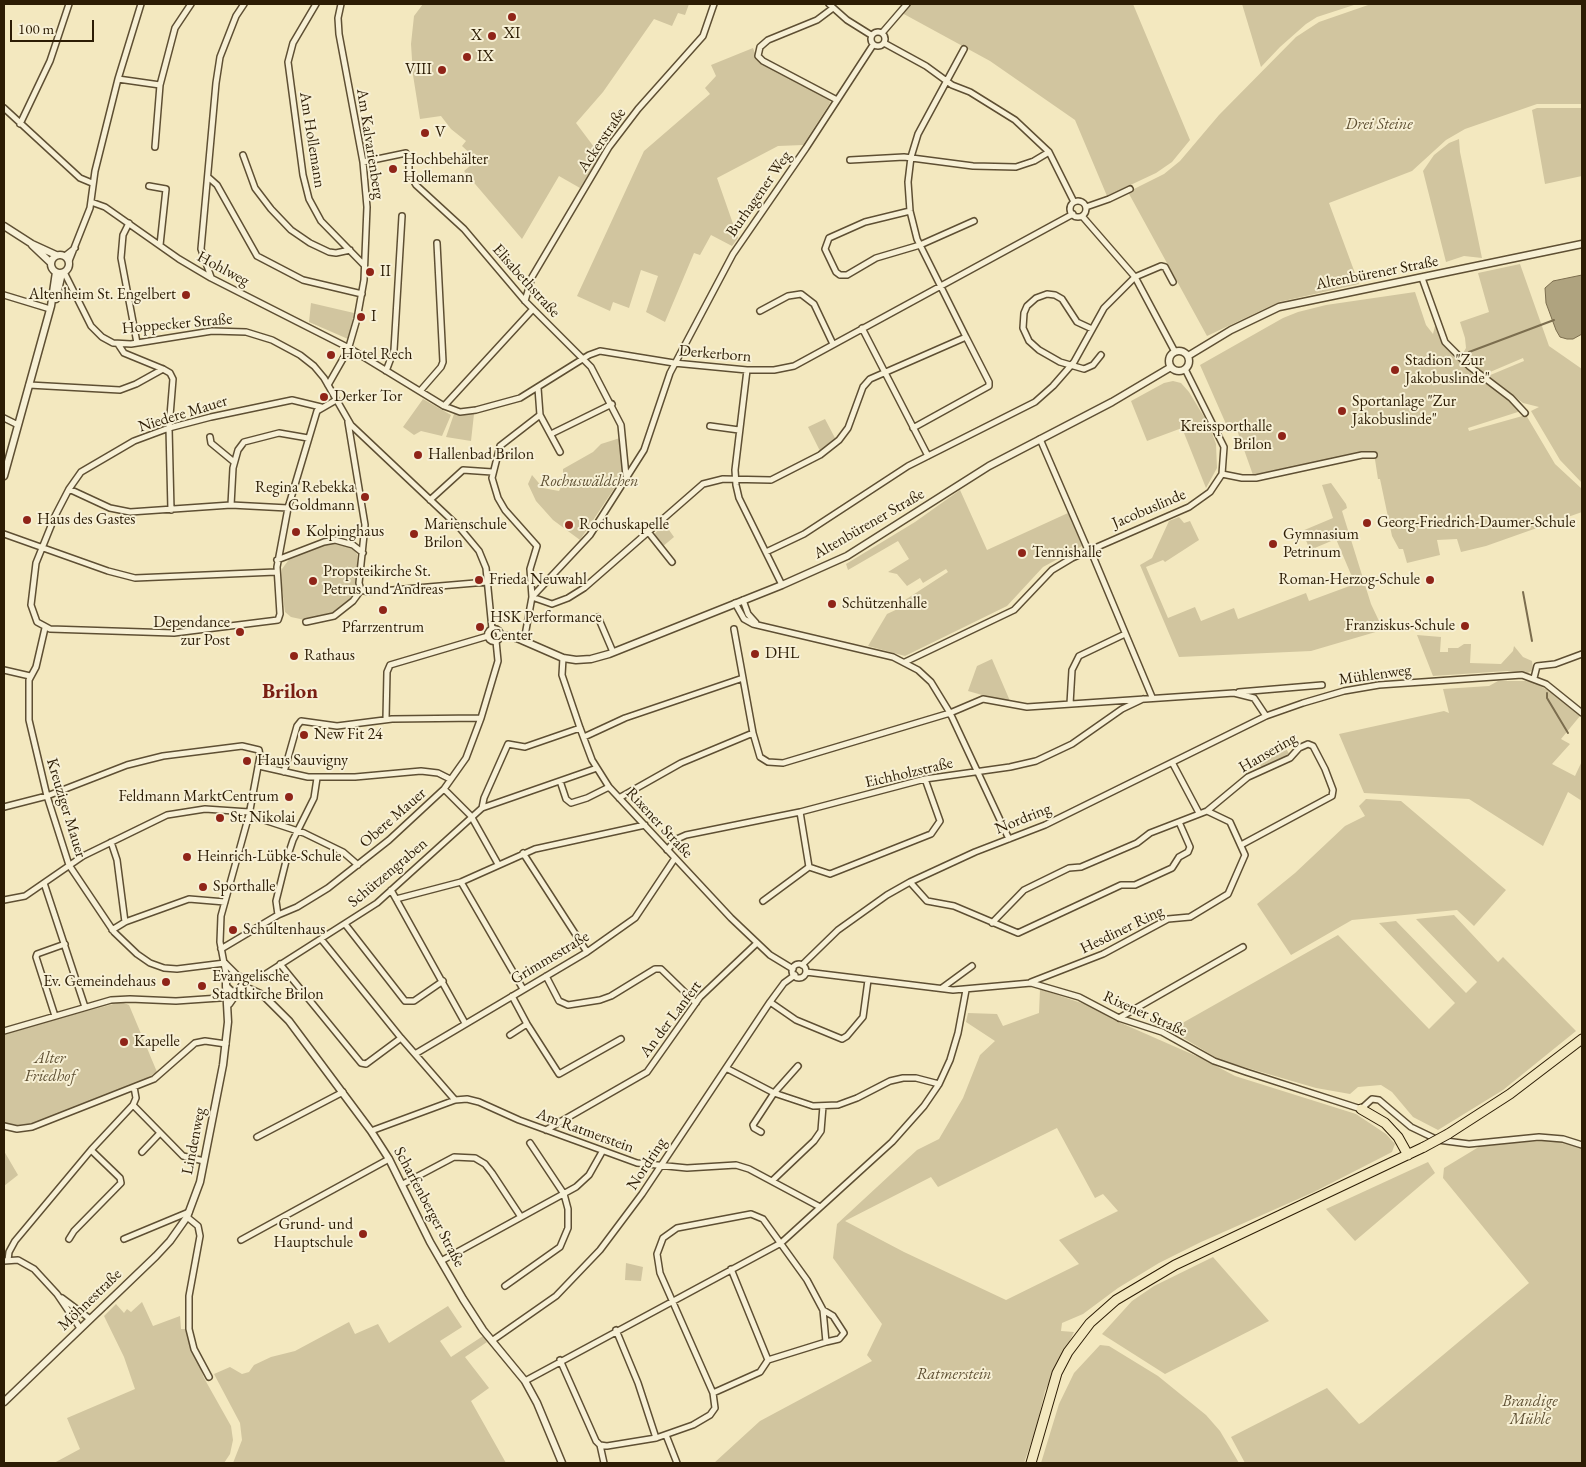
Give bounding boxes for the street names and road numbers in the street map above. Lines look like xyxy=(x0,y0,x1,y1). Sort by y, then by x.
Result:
street label: Am Kalvarienberg xyxy=(352,87,388,201)
street label: Am Hollemann xyxy=(295,91,329,189)
street label: Ackerstraße xyxy=(574,104,630,176)
street label: Burhagener Weg xyxy=(722,147,796,241)
street label: Elisabethstraße xyxy=(488,240,564,322)
street label: Hohlweg xyxy=(194,247,252,291)
street label: Altenbürener Straße xyxy=(1314,252,1440,294)
street label: Hoppecker Straße xyxy=(121,310,233,338)
street label: Derkerborn xyxy=(678,341,752,367)
street label: Niedere Mauer xyxy=(136,391,230,437)
street label: Altenbürener Straße xyxy=(810,485,928,563)
street label: Jacobuslinde xyxy=(1109,485,1189,533)
street label: Mühlenweg xyxy=(1338,660,1412,690)
street label: Hansering xyxy=(1236,729,1300,777)
street label: Eichholzstraße xyxy=(863,754,955,792)
street label: Kreuziger Mauer xyxy=(42,756,90,860)
street label: Obere Mauer xyxy=(356,784,430,852)
street label: Rixener Straße xyxy=(621,784,697,862)
street label: Nordring xyxy=(992,799,1054,839)
street label: Schützengraben xyxy=(344,834,432,912)
street label: Hesdiner Ring xyxy=(1077,902,1167,958)
street label: Grimmestraße xyxy=(507,927,593,989)
street label: An der Lanfert xyxy=(636,977,706,1061)
street label: Rixener Straße xyxy=(1100,987,1190,1041)
street label: Am Ratmerstein xyxy=(534,1104,636,1158)
street label: Lindenweg xyxy=(178,1106,210,1176)
street label: Nordring xyxy=(623,1134,671,1194)
street label: Scharfenberger Straße xyxy=(389,1144,469,1270)
street label: Möhnestraße xyxy=(54,1265,126,1335)

